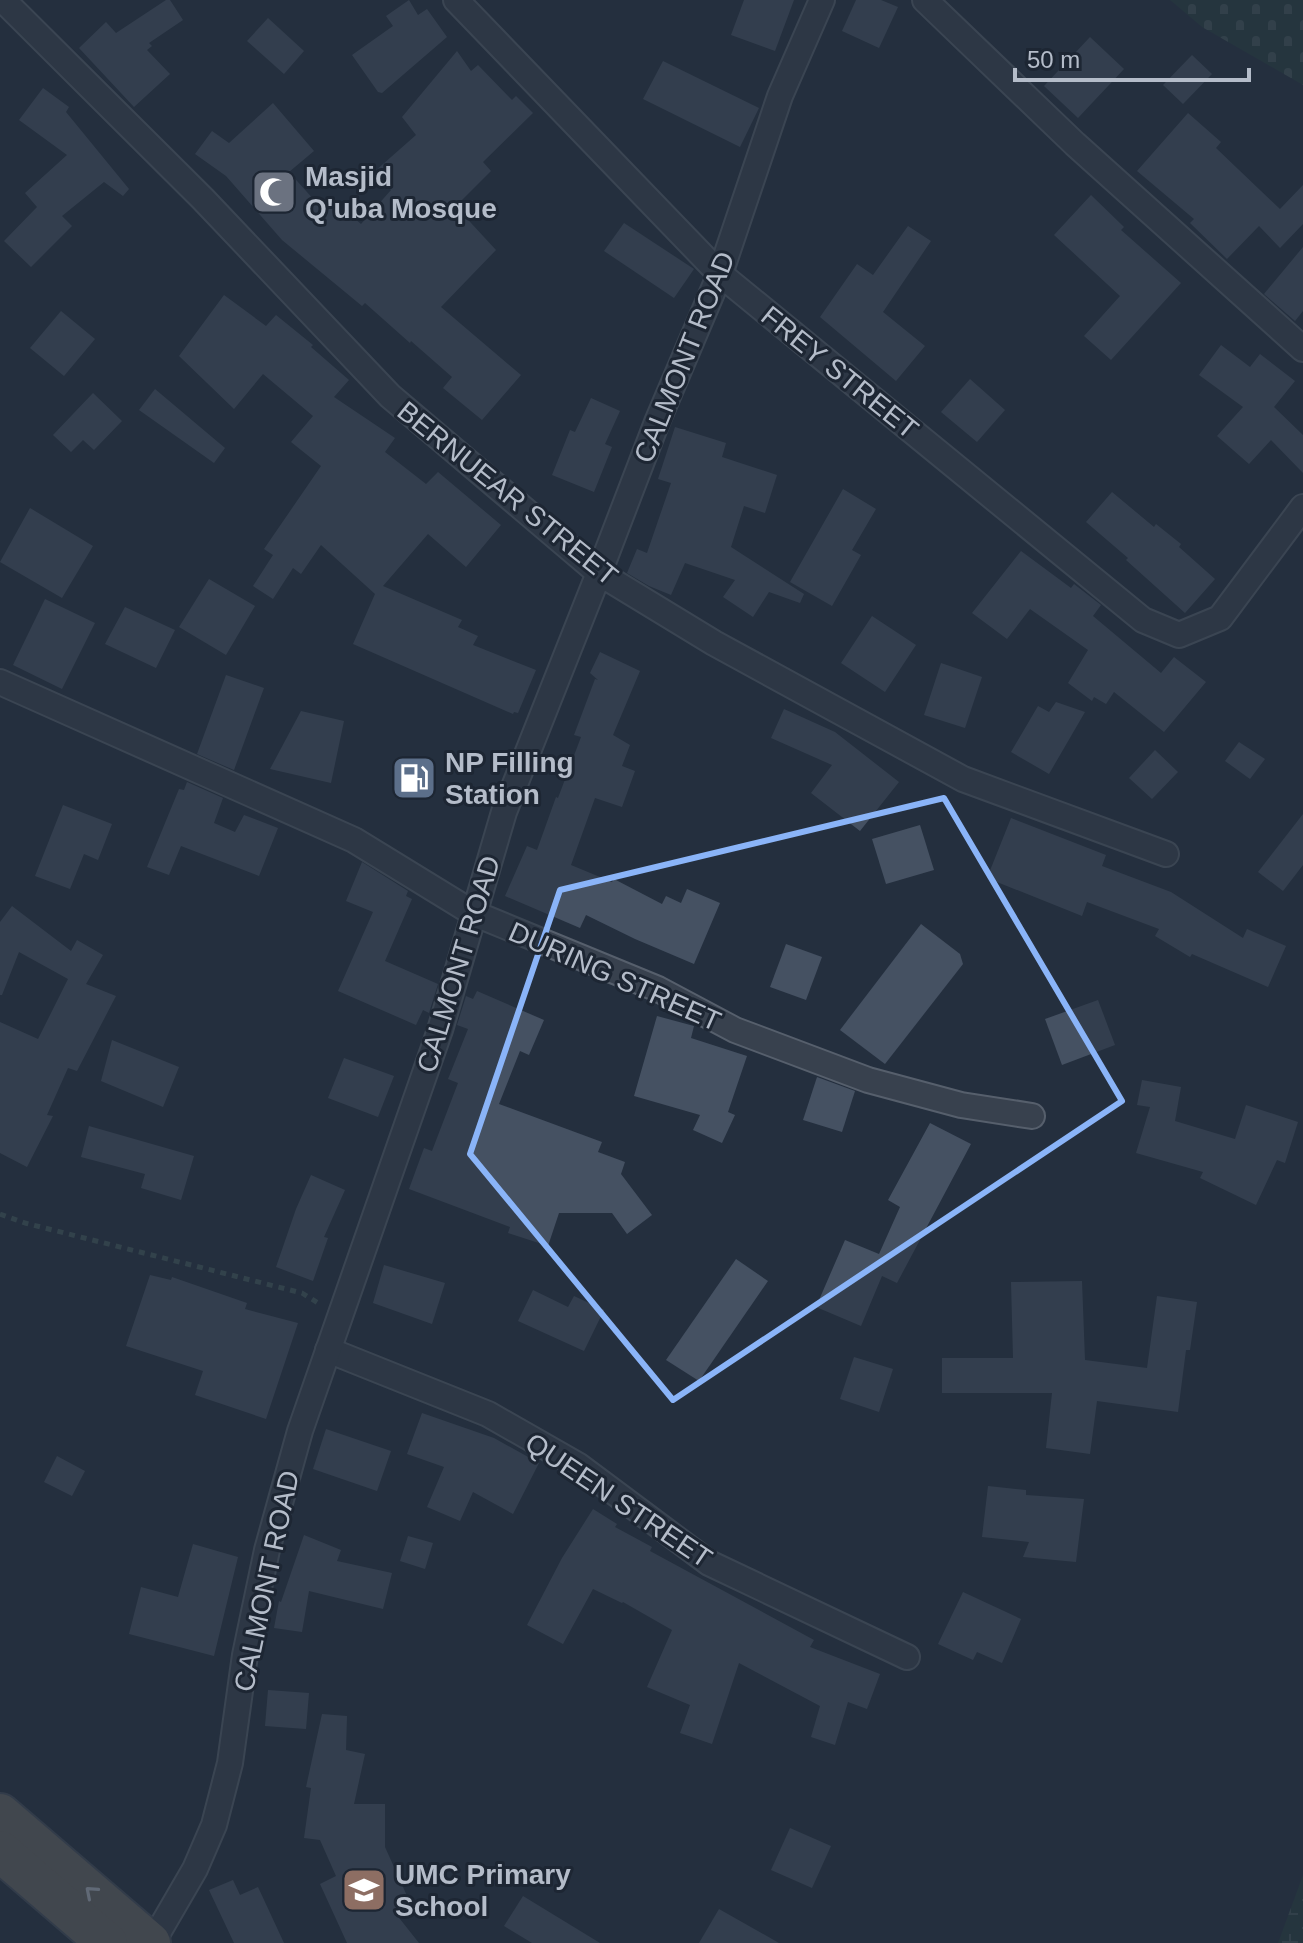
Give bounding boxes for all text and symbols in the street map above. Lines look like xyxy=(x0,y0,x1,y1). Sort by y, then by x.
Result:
scale bar xyxy=(1015,32,1249,82)
text: 50 m xyxy=(1027,46,1080,73)
place label: Masjid Q'uba Mosque xyxy=(305,161,497,224)
mosque icon: Masjid Q'uba Mosque xyxy=(250,168,298,216)
street label: CALMONT ROAD xyxy=(628,247,741,467)
street label: FREY STREET xyxy=(755,300,924,445)
street label: BERNUEAR STREET xyxy=(392,395,624,592)
place label: NP Filling Station xyxy=(445,747,574,810)
fuel station icon: NP Filling Station xyxy=(390,754,438,802)
street label: CALMONT ROAD xyxy=(411,852,506,1076)
street label: DURING STREET xyxy=(504,916,726,1037)
street label: QUEEN STREET xyxy=(520,1427,718,1574)
street label: CALMONT ROAD xyxy=(228,1468,305,1694)
place label: UMC Primary School xyxy=(395,1859,571,1922)
school or university icon: UMC Primary School xyxy=(340,1866,388,1914)
one-way arrow xyxy=(86,1887,100,1902)

